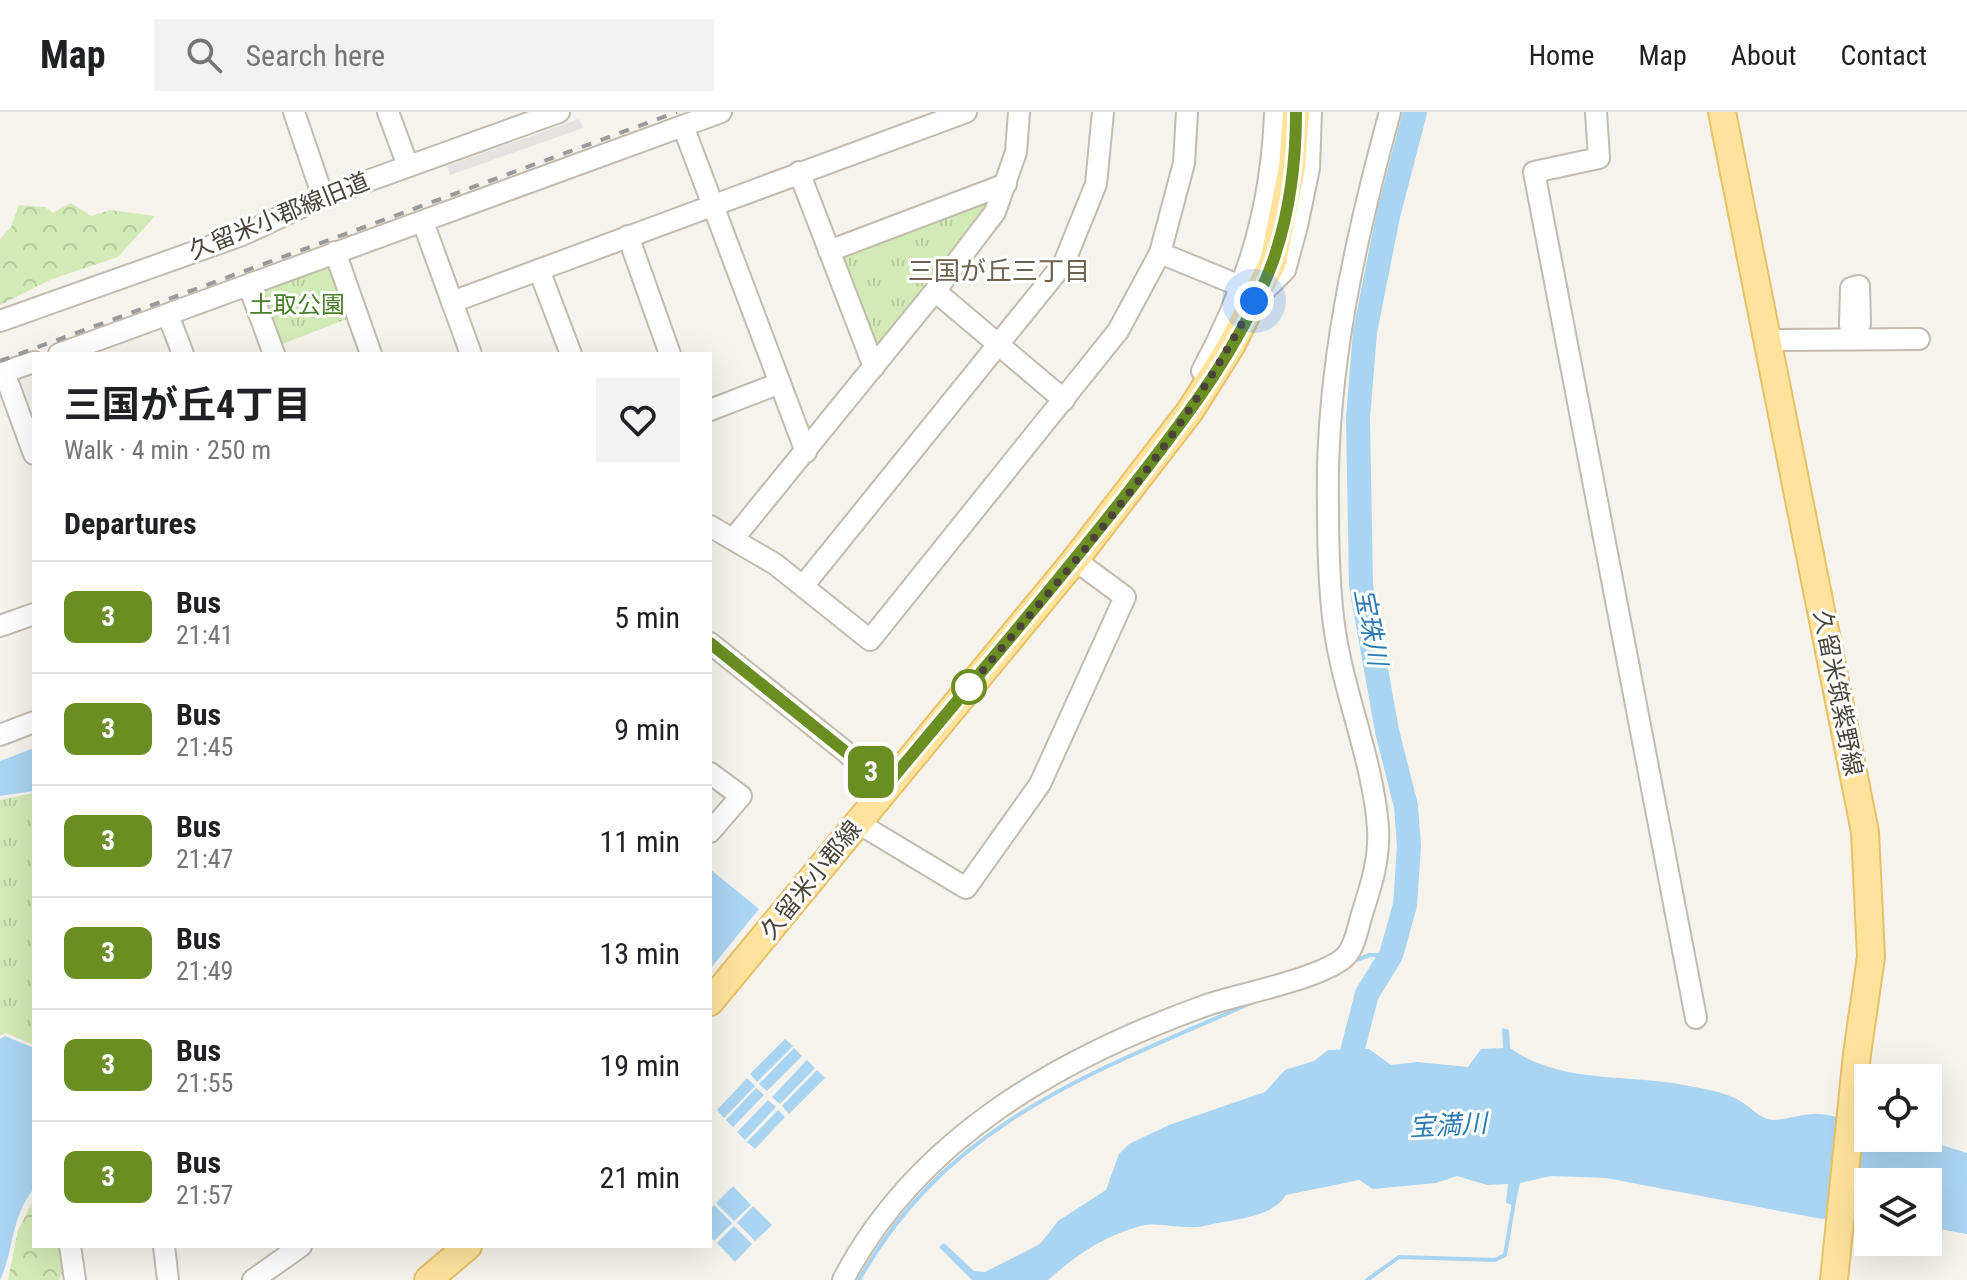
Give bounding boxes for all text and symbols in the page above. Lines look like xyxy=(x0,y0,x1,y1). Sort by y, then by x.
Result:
search box xyxy=(154,19,714,91)
text: Map xyxy=(40,33,106,77)
icon: search xyxy=(182,33,226,77)
text: Search here xyxy=(246,38,385,73)
text: Home xyxy=(1529,39,1594,72)
text: Map xyxy=(1638,39,1687,72)
text: About xyxy=(1731,39,1797,72)
text: Contact xyxy=(1841,39,1927,72)
street label: 久留米小郡線旧道 xyxy=(185,167,373,265)
district label: 三国が丘三丁目 xyxy=(908,256,1090,286)
your location xyxy=(1234,281,1274,321)
park label: 土取公園 xyxy=(249,291,345,319)
button: heart xyxy=(596,378,680,462)
text: 三国が丘4丁目 xyxy=(64,383,311,427)
text: Walk · 4 min · 250 m xyxy=(64,435,271,465)
text: Departures xyxy=(64,506,197,541)
text: Bus xyxy=(176,585,221,620)
water label: 宝珠川 xyxy=(1349,586,1394,671)
text: 3 xyxy=(101,600,115,633)
text: 5 min xyxy=(614,600,680,635)
street label: 久留米筑紫野線 xyxy=(1808,608,1868,778)
text: 21:41 xyxy=(176,620,233,650)
unlabelled marker xyxy=(952,670,986,704)
text: Bus xyxy=(176,697,221,732)
text: 3 xyxy=(101,712,115,745)
text: 9 min xyxy=(614,712,680,747)
text: 21:45 xyxy=(176,732,233,762)
line badge: 3 xyxy=(845,746,897,798)
text: 3 xyxy=(864,755,878,788)
text: Bus xyxy=(176,809,221,844)
street label: 久留米小郡線 xyxy=(755,815,867,945)
text: 3 xyxy=(101,824,115,857)
text: 11 min xyxy=(599,824,680,859)
text: 21:47 xyxy=(176,844,233,874)
text: Bus xyxy=(176,921,221,956)
text: 3 xyxy=(101,936,115,969)
text: 13 min xyxy=(599,936,680,971)
text: 21:49 xyxy=(176,956,233,986)
text: Bus xyxy=(176,1033,221,1068)
text: 3 xyxy=(101,1048,115,1081)
text: 19 min xyxy=(599,1048,680,1083)
map controls xyxy=(1854,1064,1942,1256)
button: locate xyxy=(1854,1064,1942,1152)
text: 21:55 xyxy=(176,1068,233,1098)
water label: 宝満川 xyxy=(1408,1108,1491,1142)
text: Bus xyxy=(176,1145,221,1180)
text: 3 xyxy=(101,1160,115,1193)
text: 21 min xyxy=(599,1160,680,1195)
button: layers xyxy=(1854,1168,1942,1256)
text: 21:57 xyxy=(176,1180,233,1210)

